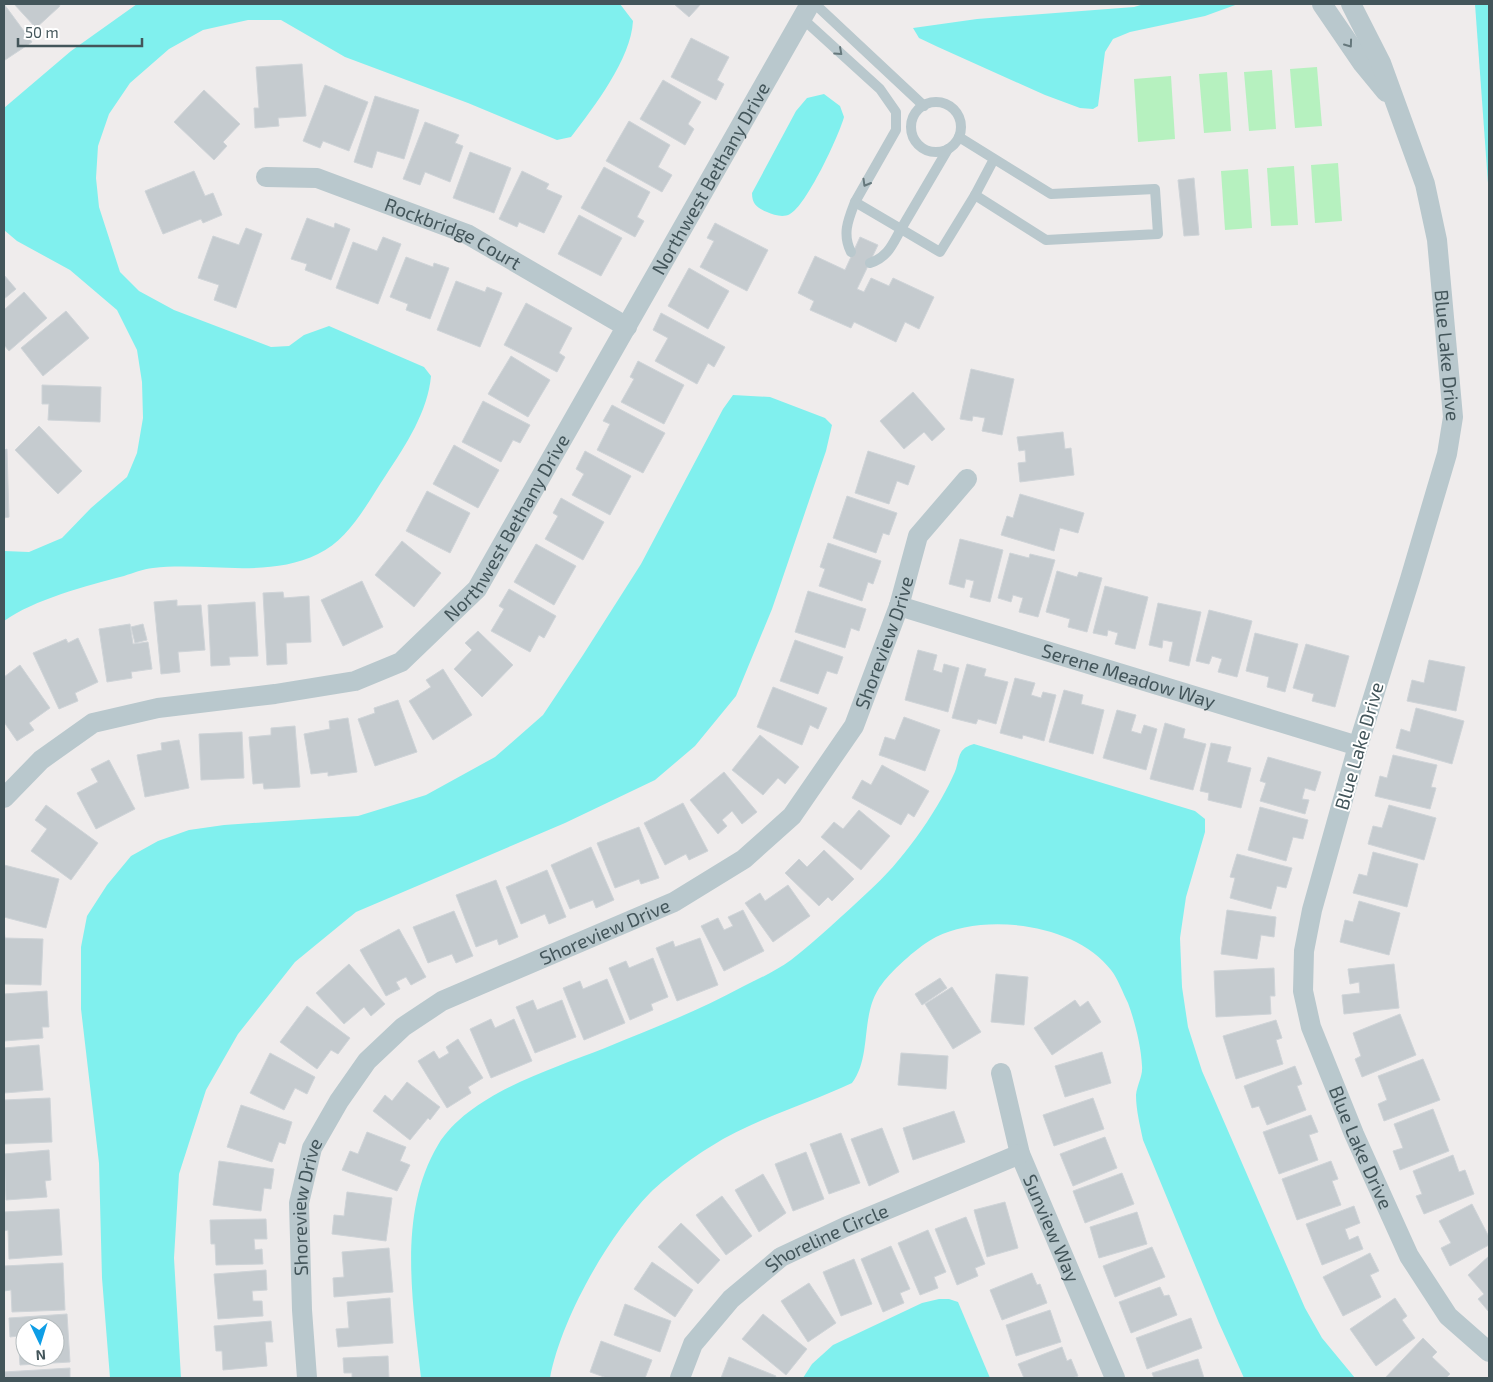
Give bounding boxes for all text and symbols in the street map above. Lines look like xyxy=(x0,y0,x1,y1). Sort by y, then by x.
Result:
scale bar xyxy=(18,15,141,47)
text: 50 m xyxy=(25,23,59,41)
one-way arrow xyxy=(1343,39,1352,48)
one-way arrow xyxy=(833,46,842,55)
street label: Northwest Bethany Drive xyxy=(646,78,774,279)
one-way arrow xyxy=(862,177,872,186)
street label: Rockbridge Court xyxy=(382,192,526,274)
street label: Blue Lake Drive xyxy=(1431,289,1465,422)
street label: Northwest Bethany Drive xyxy=(439,430,574,626)
street label: Shoreview Drive xyxy=(849,574,918,712)
street label: Serene Meadow Way xyxy=(1039,638,1218,713)
street label: Blue Lake Drive xyxy=(1329,679,1388,812)
street label: Shoreview Drive xyxy=(536,893,673,969)
street label: Blue Lake Drive xyxy=(1325,1082,1398,1212)
street label: Shoreview Drive xyxy=(287,1133,327,1276)
street label: Sunview Way xyxy=(1019,1171,1085,1286)
street label: Shoreline Circle xyxy=(760,1198,891,1277)
north arrow xyxy=(15,1317,65,1367)
text: N xyxy=(35,1347,47,1364)

